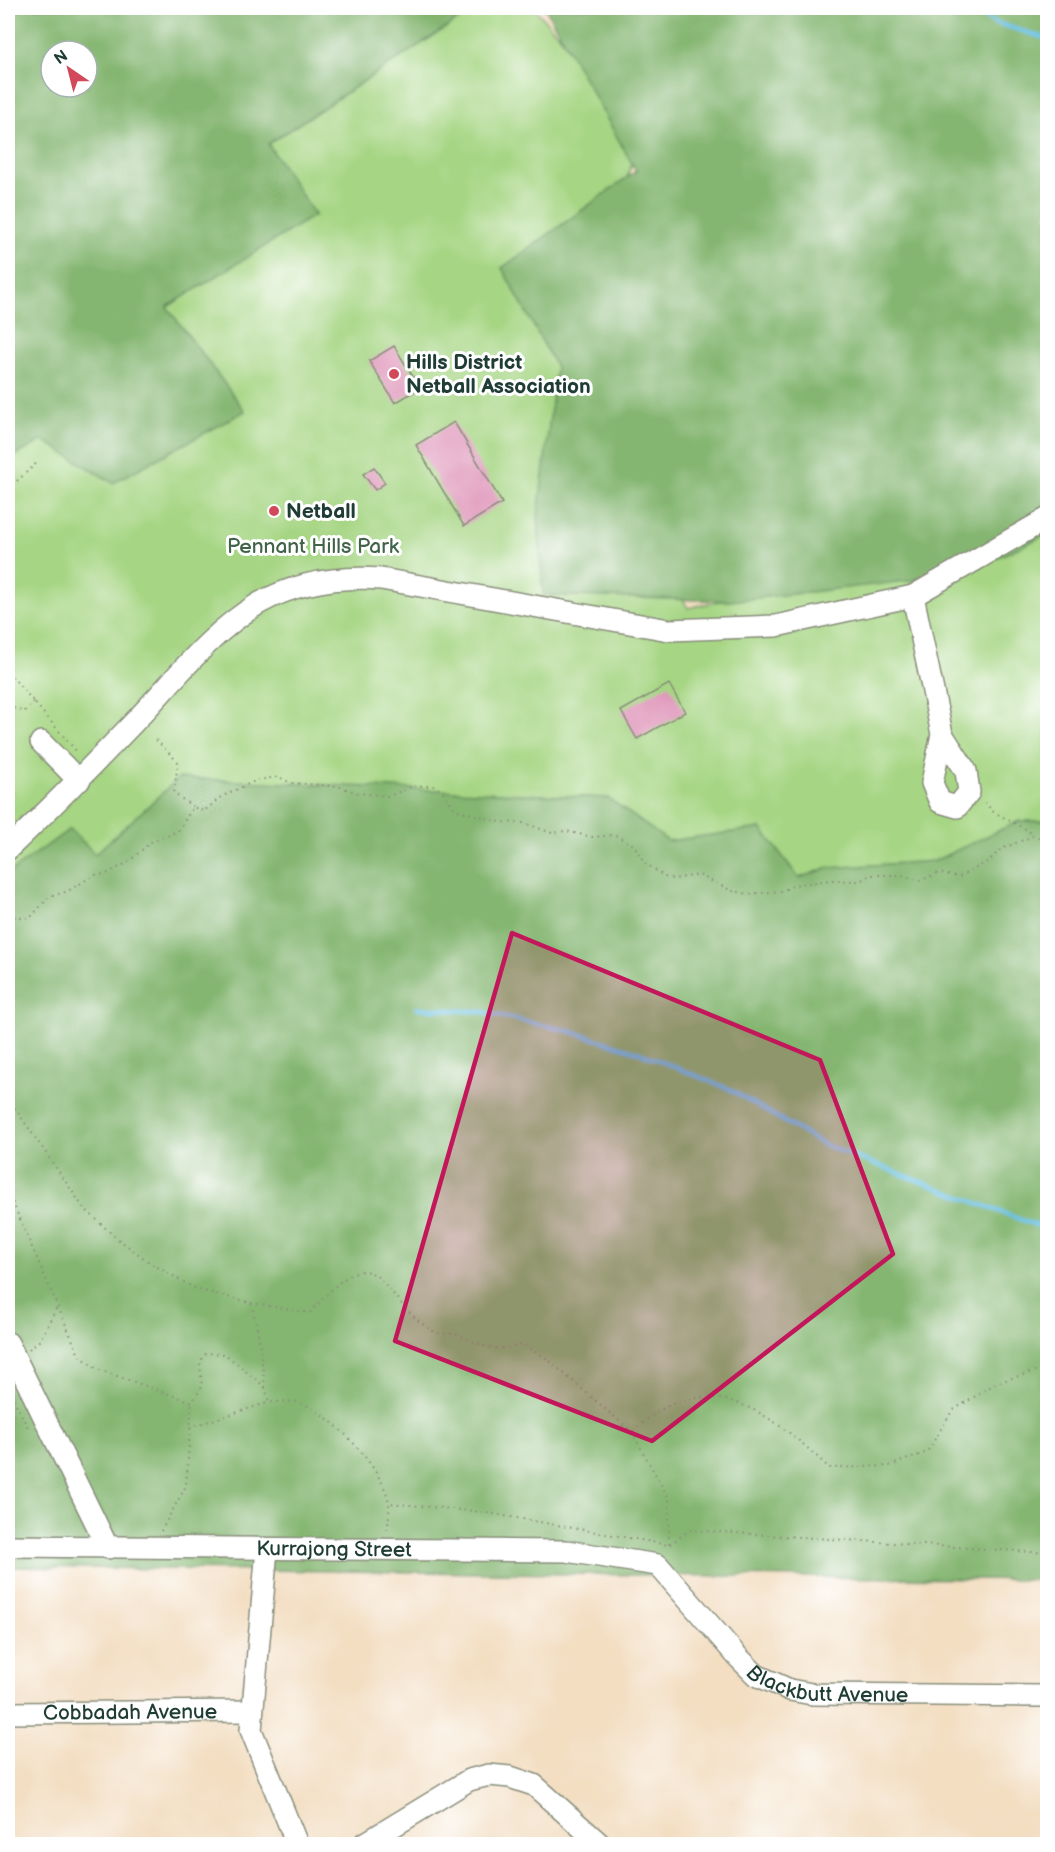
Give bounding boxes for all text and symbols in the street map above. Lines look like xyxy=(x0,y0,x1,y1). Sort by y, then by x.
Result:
north arrow xyxy=(39,39,99,99)
text: N xyxy=(51,47,72,69)
place label: Hills District Netball Association xyxy=(406,350,591,399)
marker: Hills District Netball Association xyxy=(387,367,401,381)
place label: Netball xyxy=(286,499,356,524)
marker: Netball xyxy=(267,504,281,518)
park label: Pennant Hills Park xyxy=(227,534,400,559)
street label: Kurrajong Street xyxy=(256,1536,412,1563)
street label: Blackbutt Avenue xyxy=(741,1660,908,1708)
street label: Cobbadah Avenue xyxy=(43,1699,217,1726)

